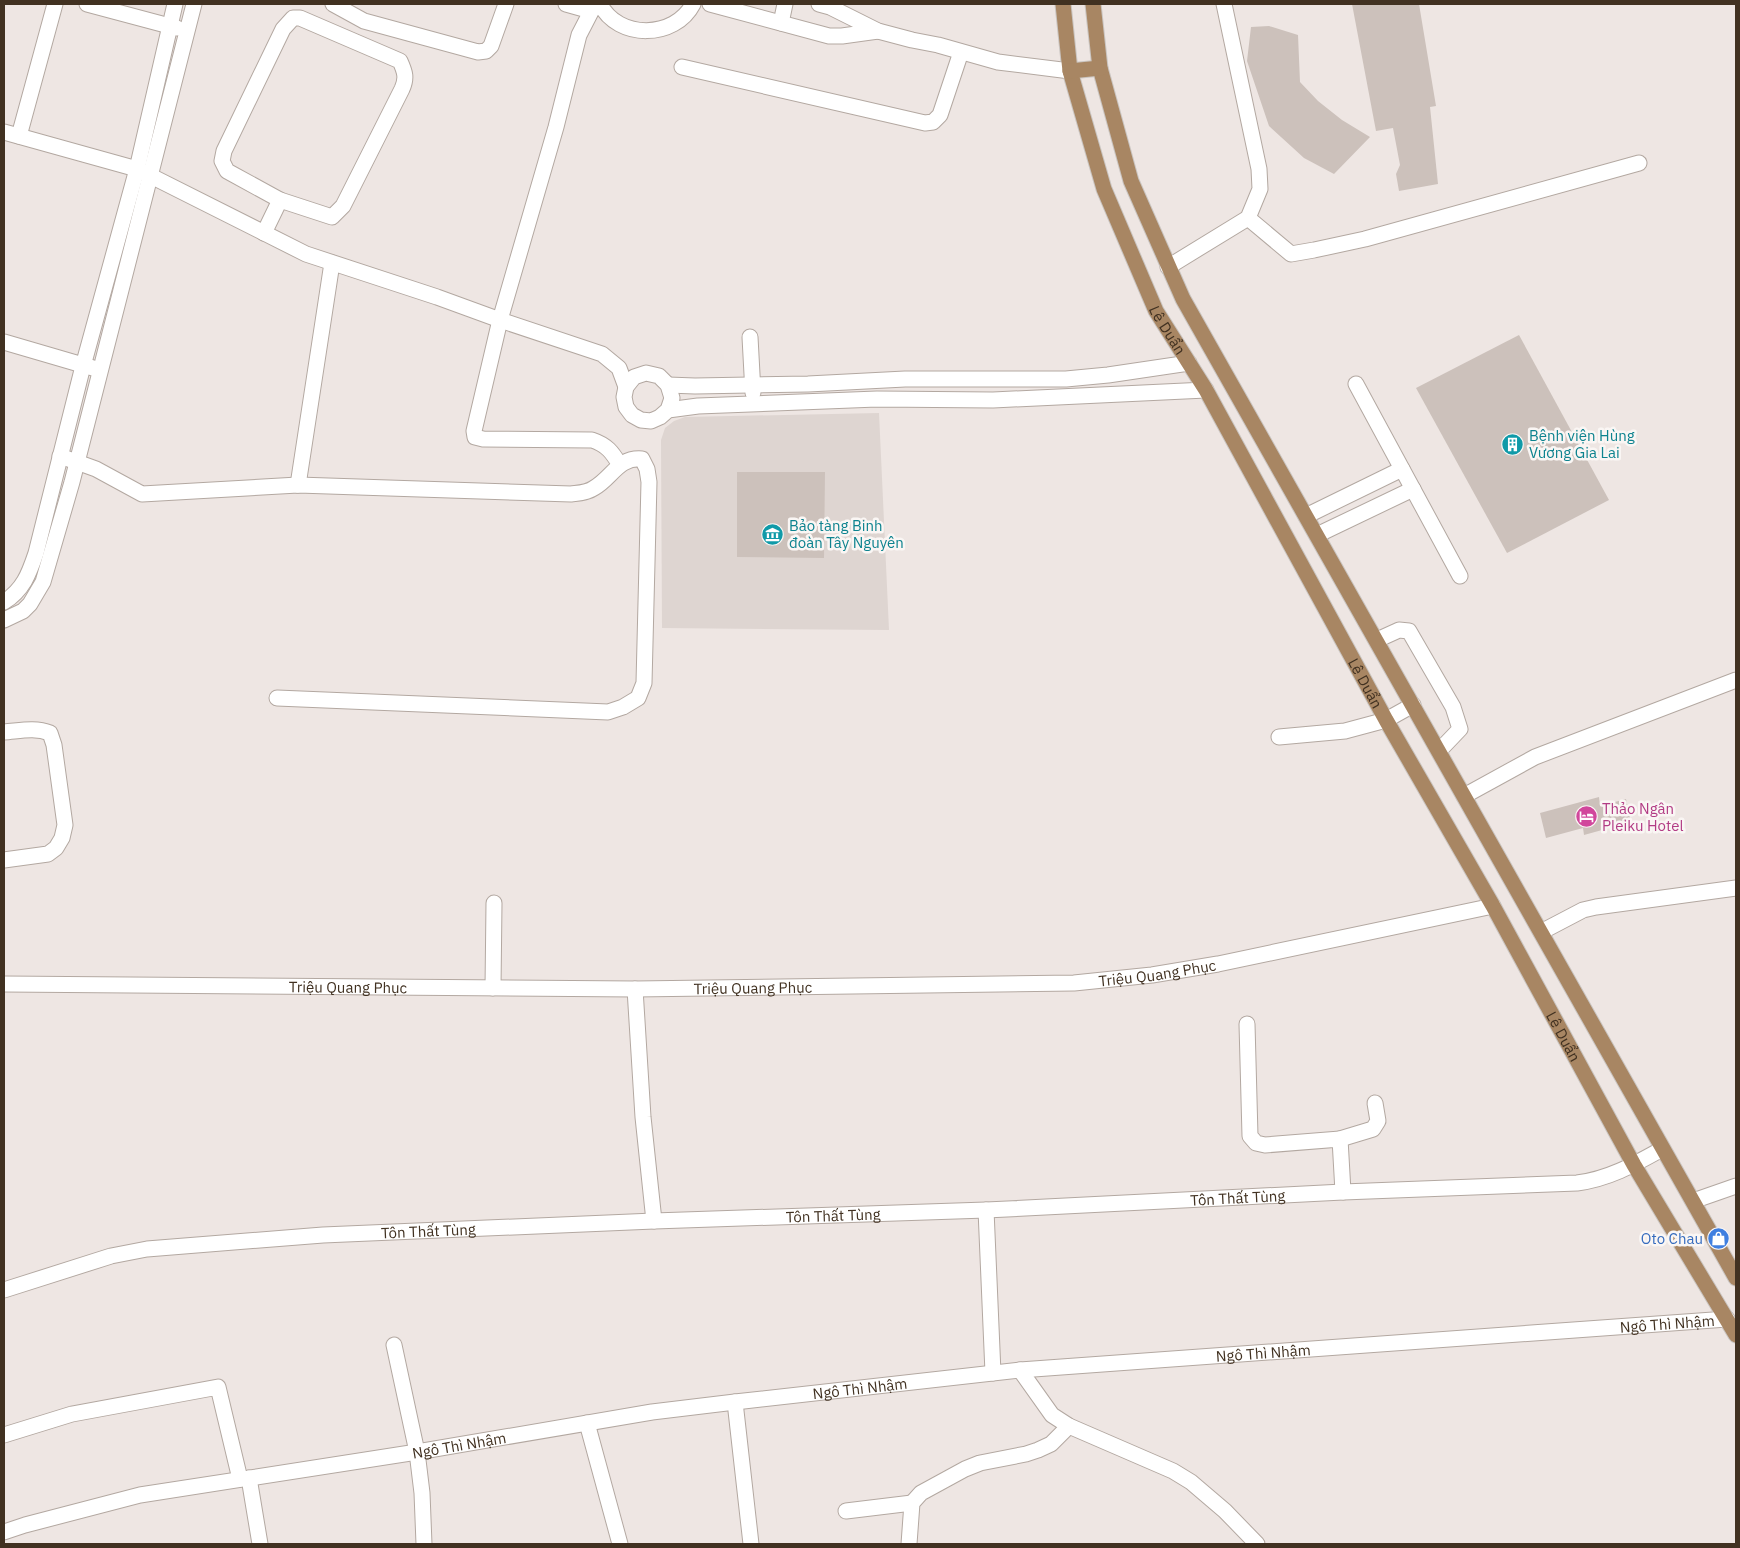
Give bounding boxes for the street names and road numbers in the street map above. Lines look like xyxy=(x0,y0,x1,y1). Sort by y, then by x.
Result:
street label: Lê Duẩn xyxy=(1145,303,1190,358)
street label: Lê Duẩn xyxy=(1344,655,1387,711)
street label: Triệu Quang Phục xyxy=(1098,955,1218,990)
street label: Triệu Quang Phục xyxy=(289,977,408,997)
street label: Triệu Quang Phục xyxy=(694,977,813,998)
street label: Lê Duẩn xyxy=(1543,1008,1585,1065)
street label: Tôn Thất Tùng xyxy=(1190,1185,1286,1209)
street label: Tôn Thất Tùng xyxy=(785,1204,881,1226)
street label: Tôn Thất Tùng xyxy=(381,1219,476,1242)
street label: Ngô Thì Nhậm xyxy=(1619,1310,1715,1336)
street label: Ngô Thì Nhậm xyxy=(1215,1340,1311,1365)
street label: Ngô Thì Nhậm xyxy=(812,1373,908,1403)
street label: Ngô Thì Nhậm xyxy=(411,1427,508,1462)

